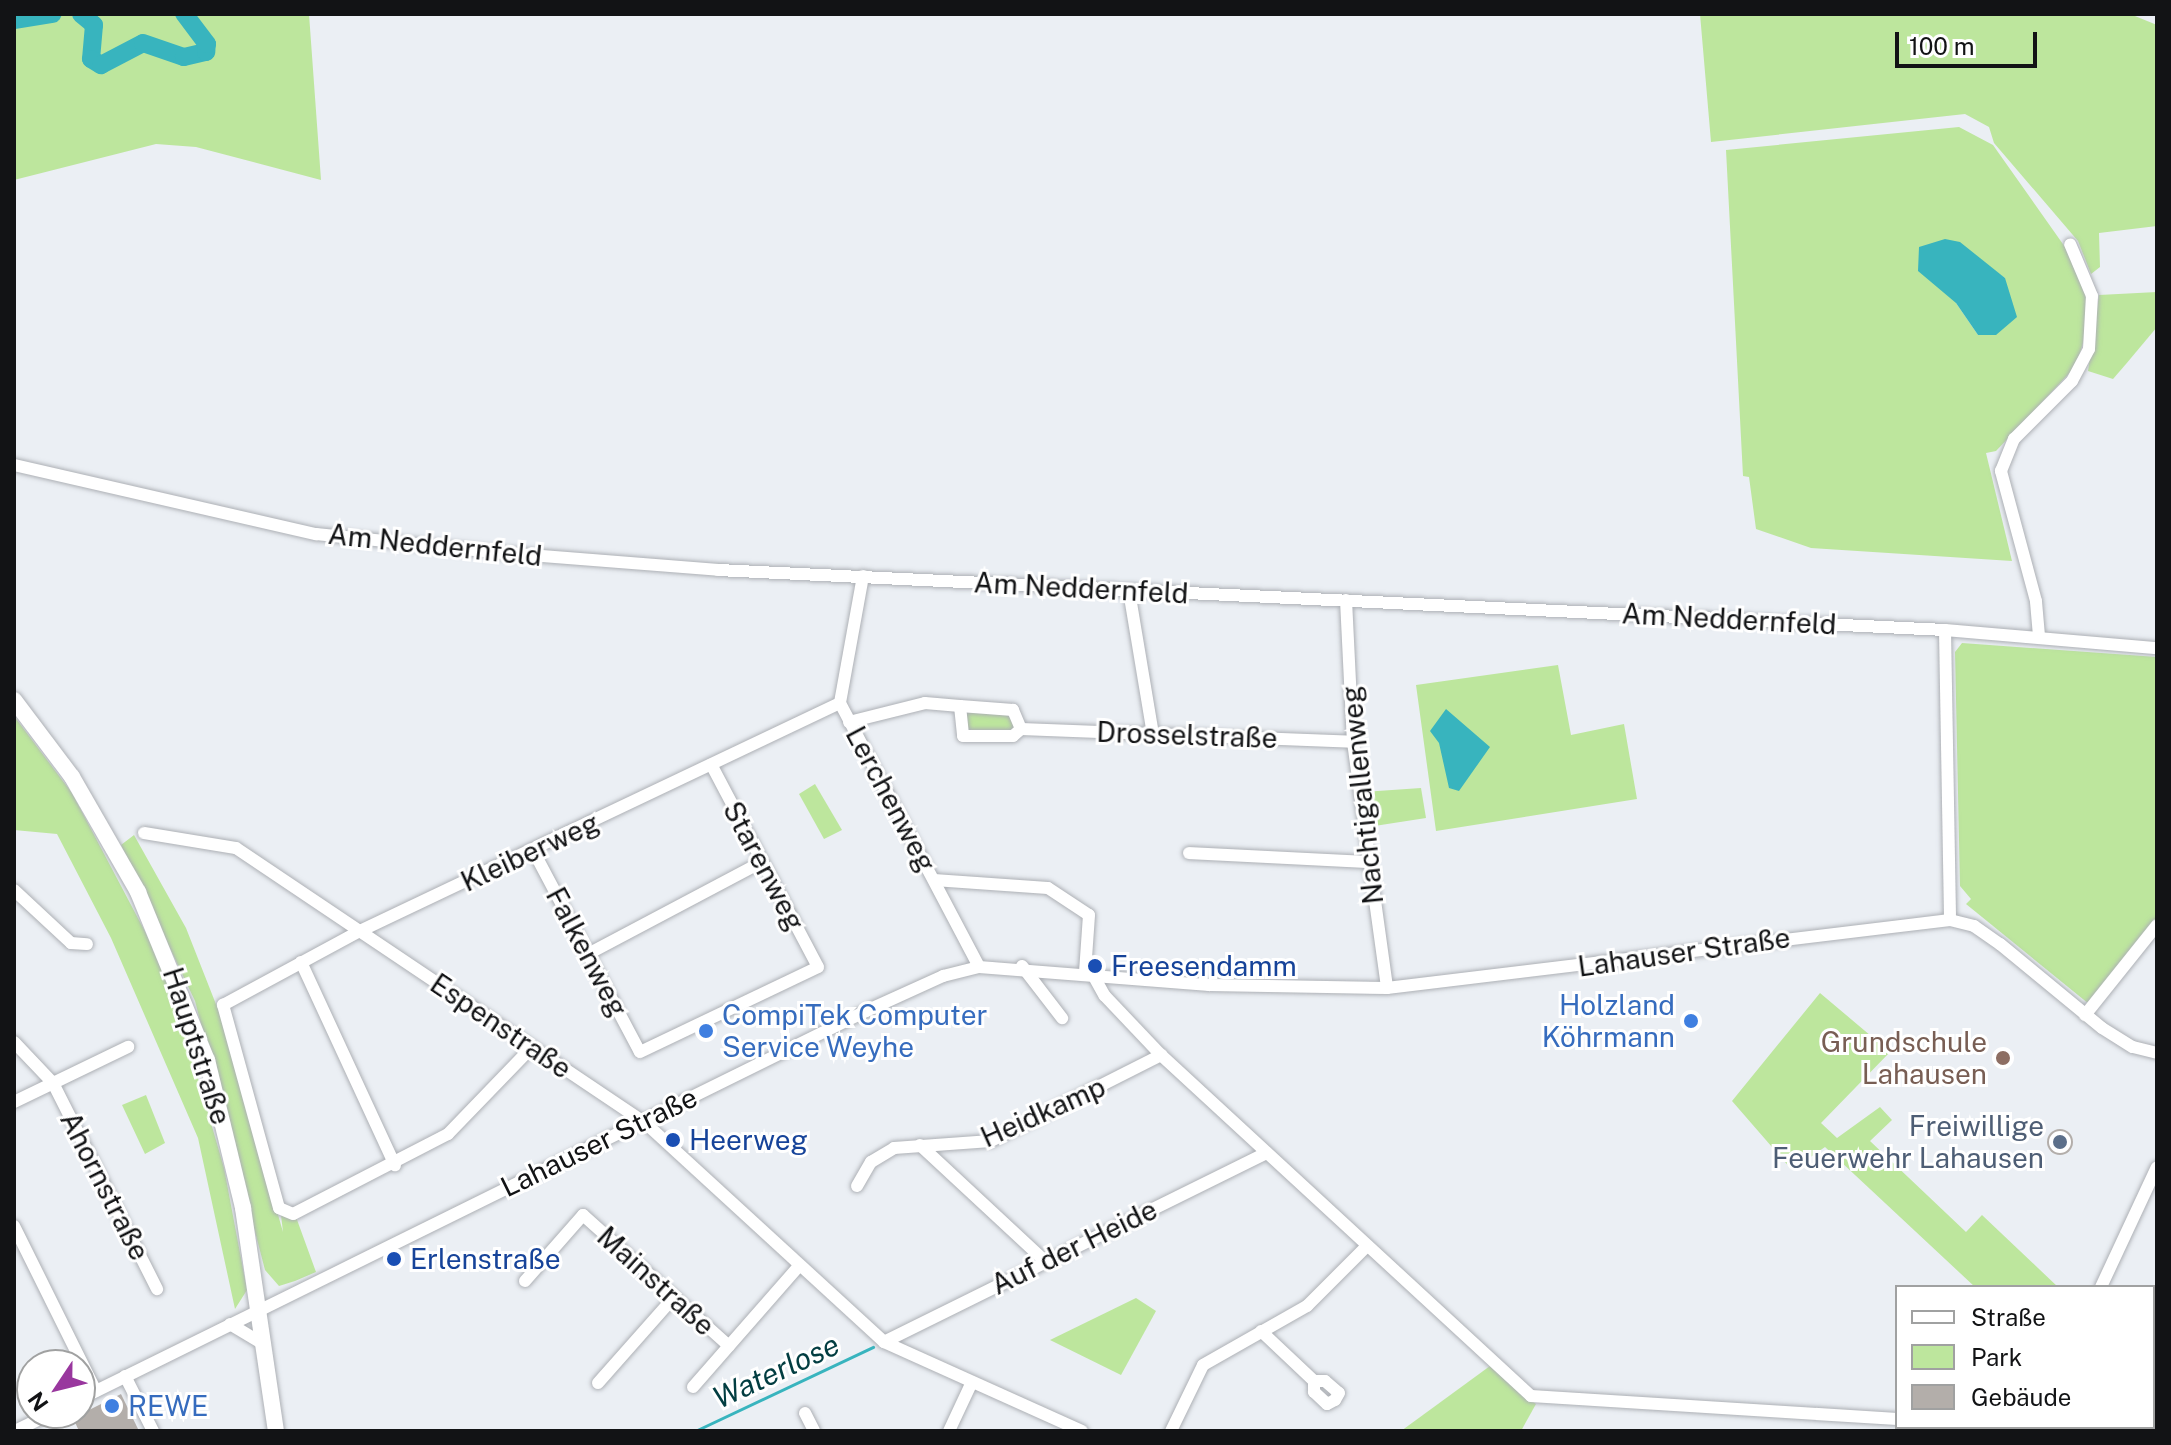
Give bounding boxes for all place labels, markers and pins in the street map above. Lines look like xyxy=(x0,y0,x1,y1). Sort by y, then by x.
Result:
place label: Freesendamm xyxy=(1111,949,1297,983)
marker: Freesendamm xyxy=(1086,957,1104,975)
place label: Holzland Köhrmann xyxy=(1542,988,1675,1054)
place label: CompiTek Computer Service Weyhe xyxy=(722,998,987,1064)
marker: Holzland Köhrmann xyxy=(1682,1012,1700,1030)
marker: CompiTek Computer Service Weyhe xyxy=(697,1022,715,1040)
place label: Grundschule Lahausen xyxy=(1821,1025,1987,1091)
marker: Grundschule Lahausen xyxy=(1994,1049,2012,1067)
place label: Freiwillige Feuerwehr Lahausen xyxy=(1772,1109,2044,1175)
place label: Heerweg xyxy=(689,1123,808,1157)
marker: Heerweg xyxy=(664,1131,682,1149)
marker: Freiwillige Feuerwehr Lahausen xyxy=(2051,1133,2069,1151)
place label: Erlenstraße xyxy=(410,1242,561,1276)
marker: Erlenstraße xyxy=(385,1250,403,1268)
place label: REWE xyxy=(128,1389,208,1423)
marker: REWE xyxy=(103,1397,121,1415)

